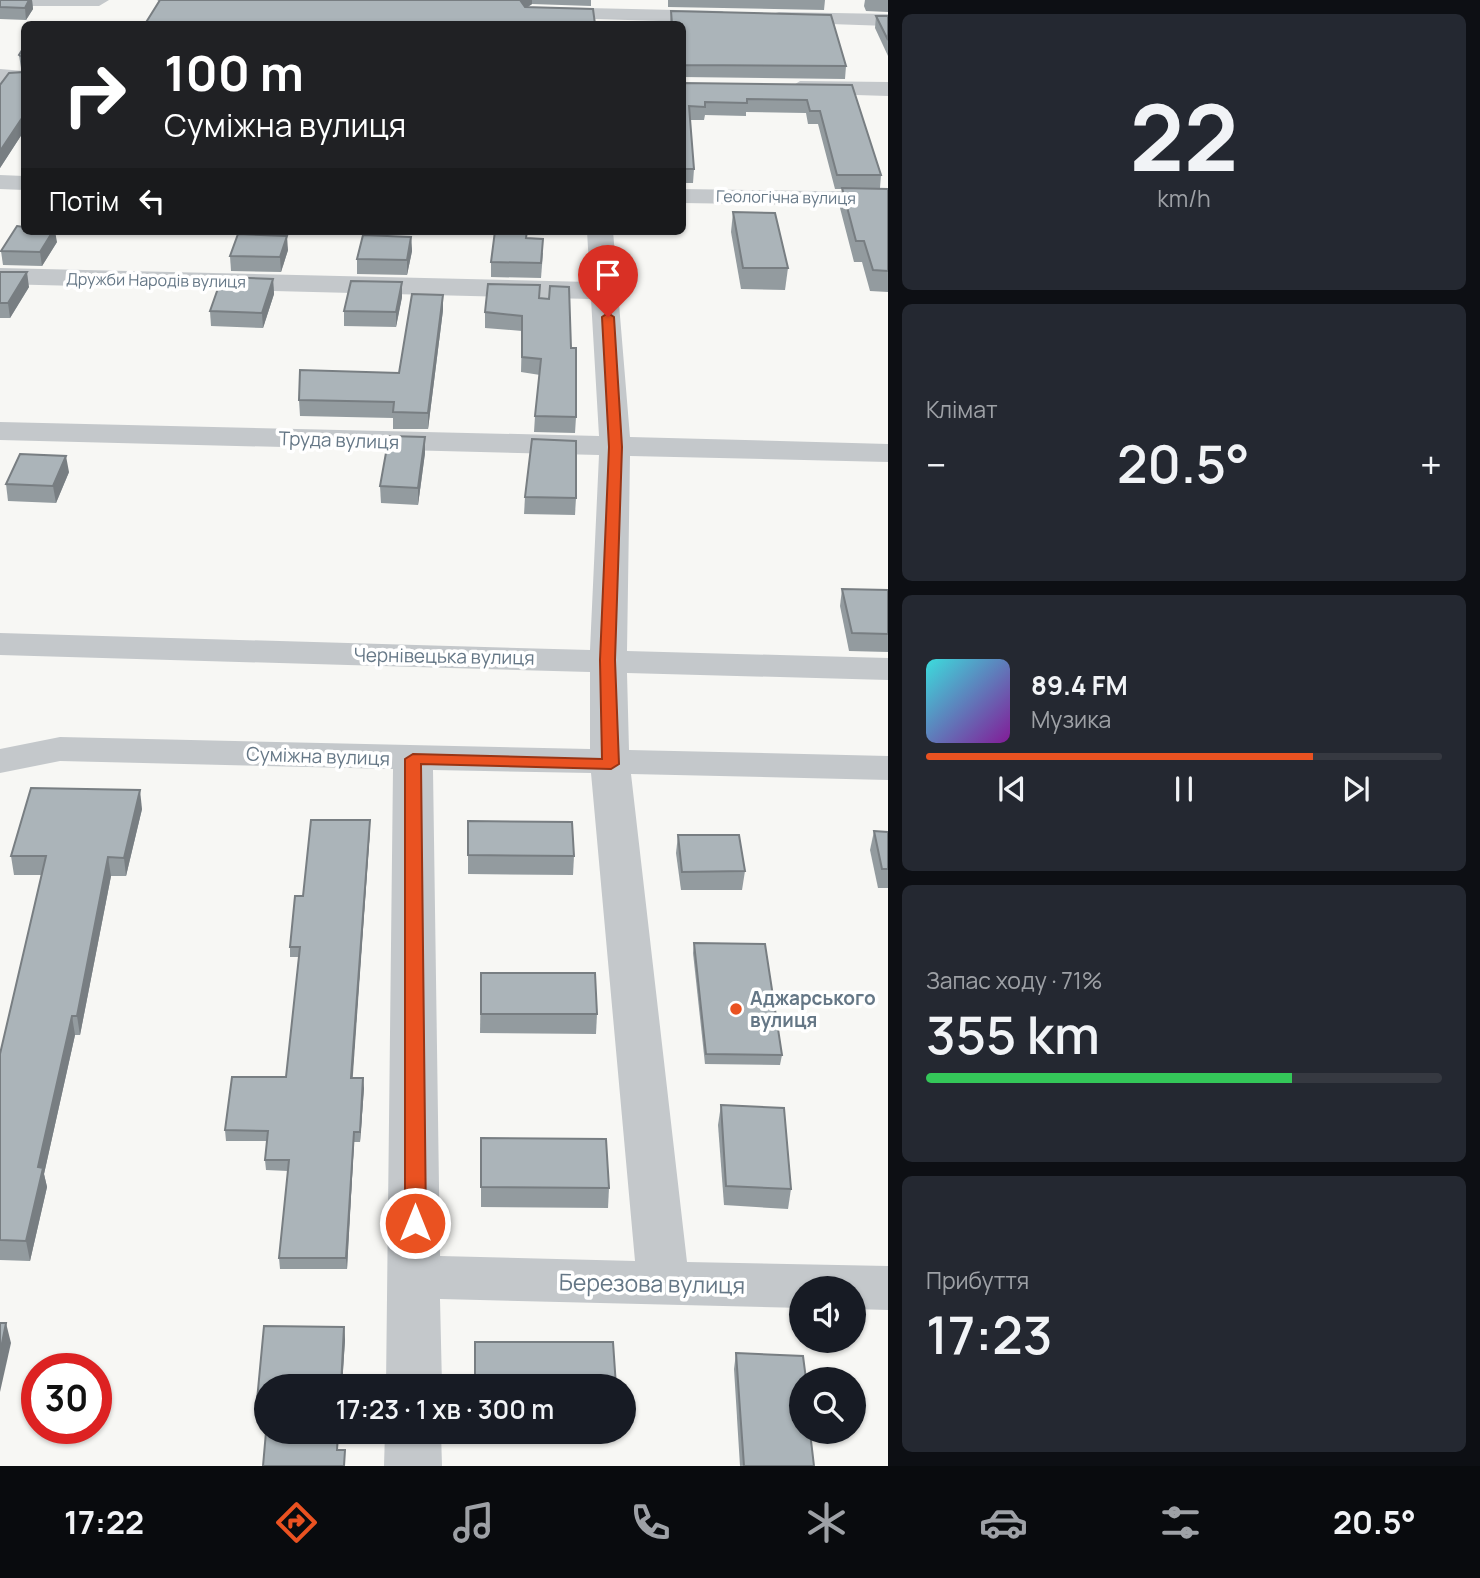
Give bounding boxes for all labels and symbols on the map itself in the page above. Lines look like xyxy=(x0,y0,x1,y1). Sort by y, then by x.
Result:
street label: Геологічна вулиця xyxy=(716,185,856,209)
pin xyxy=(578,245,638,317)
street label: Дружби Народів вулиця xyxy=(66,267,246,293)
street label: Труда вулиця xyxy=(278,425,400,455)
street label: Чернівецька вулиця xyxy=(353,641,535,671)
street label: Суміжна вулиця xyxy=(246,740,390,772)
place label: Аджарського вулиця xyxy=(750,985,876,1033)
marker: Аджарського вулиця xyxy=(728,1001,744,1017)
position arrow xyxy=(378,1186,452,1260)
street label: Березова вулиця xyxy=(559,1265,745,1301)
speed limit sign: 30 xyxy=(21,1353,112,1444)

